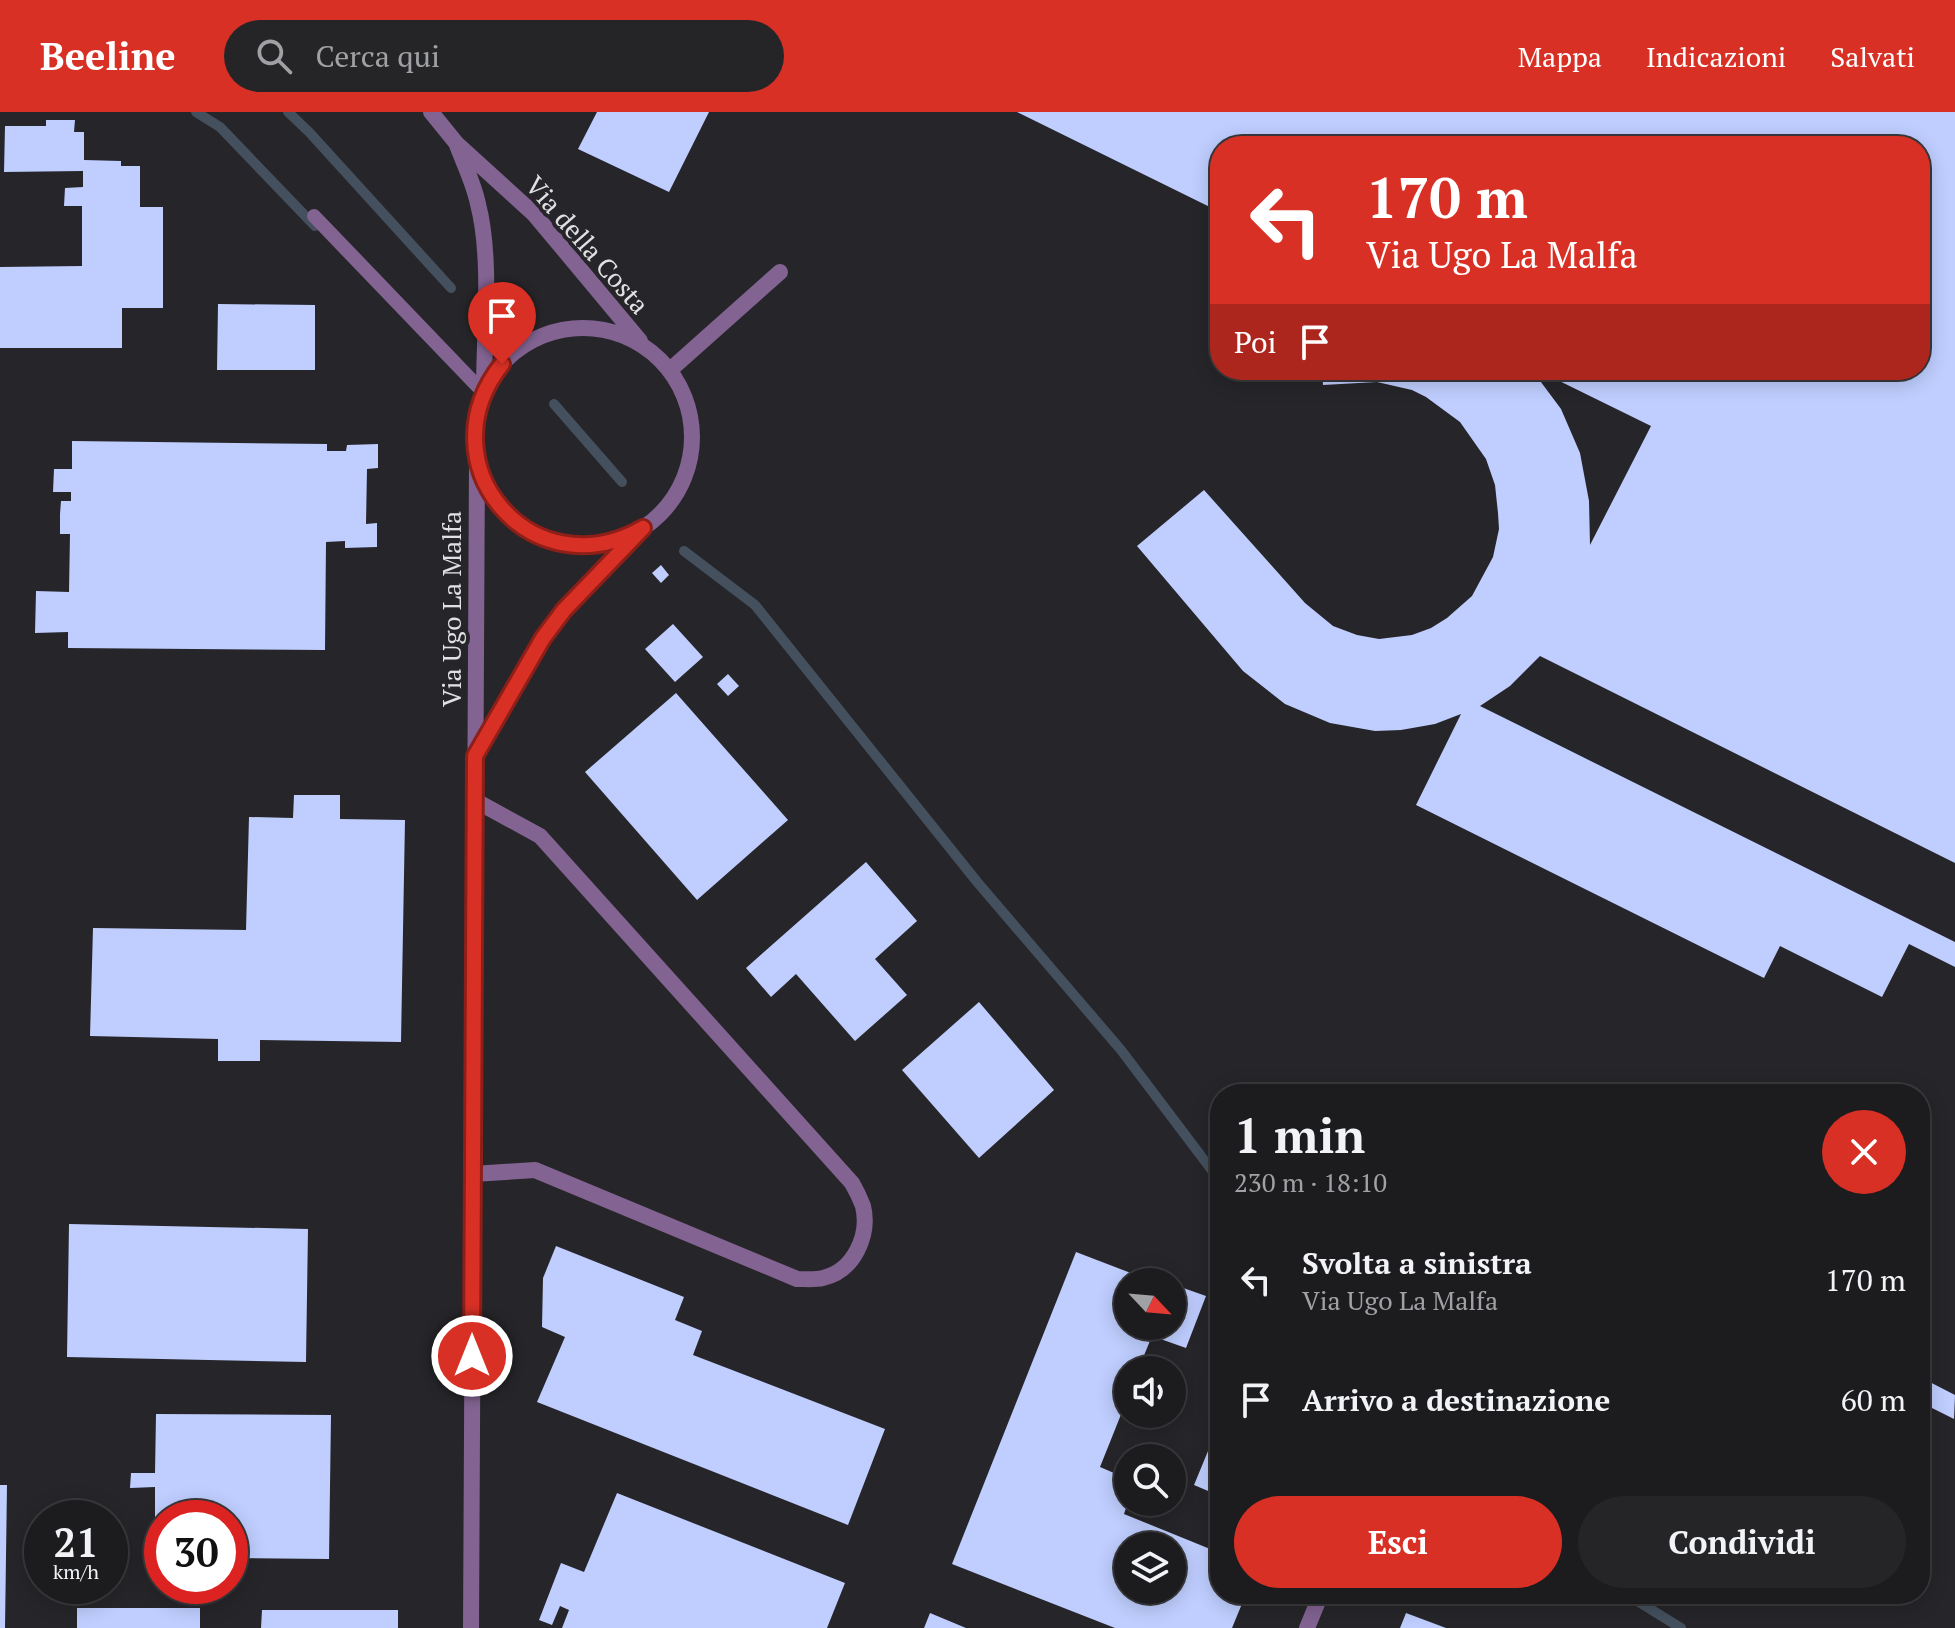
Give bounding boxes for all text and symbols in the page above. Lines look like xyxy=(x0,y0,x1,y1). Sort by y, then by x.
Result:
search box xyxy=(224,20,784,92)
text: Beeline xyxy=(40,31,176,81)
icon: search xyxy=(252,34,296,78)
text: Cerca qui xyxy=(316,36,440,76)
text: Mappa xyxy=(1518,38,1602,75)
text: Indicazioni xyxy=(1646,38,1786,75)
text: Salvati xyxy=(1830,38,1915,75)
text: 170 m xyxy=(1366,160,1528,234)
street label: Via della Costa xyxy=(518,168,657,320)
icon: left xyxy=(1234,168,1338,272)
text: Via Ugo La Malfa xyxy=(1366,231,1638,278)
pin xyxy=(468,282,536,364)
icon: arrive xyxy=(480,294,524,338)
icon: arrive xyxy=(1293,320,1337,364)
text: Poi xyxy=(1234,322,1277,362)
street label: Via Ugo La Malfa xyxy=(434,511,468,707)
text: 1 min xyxy=(1234,1103,1365,1167)
button: close xyxy=(1822,1110,1906,1194)
text: 230 m · 18:10 xyxy=(1234,1165,1387,1199)
text: Svolta a sinistra xyxy=(1302,1243,1532,1283)
icon: left xyxy=(1234,1258,1278,1302)
text: 170 m xyxy=(1825,1260,1906,1300)
north arrow xyxy=(1114,1268,1186,1340)
map controls xyxy=(1114,1268,1186,1604)
text: Via Ugo La Malfa xyxy=(1302,1283,1498,1317)
position arrow xyxy=(430,1314,514,1398)
button: sound xyxy=(1114,1356,1186,1428)
icon: arrive xyxy=(1234,1378,1278,1422)
text: Arrivo a destinazione xyxy=(1302,1380,1610,1420)
text: 60 m xyxy=(1841,1380,1906,1420)
button: search xyxy=(1114,1444,1186,1516)
button: Esci xyxy=(1234,1496,1562,1588)
button: Condividi xyxy=(1578,1496,1906,1588)
speed limit sign: 30 xyxy=(144,1500,248,1604)
text: 21 xyxy=(53,1515,99,1568)
button: layers xyxy=(1114,1532,1186,1604)
text: km/h xyxy=(53,1558,99,1585)

